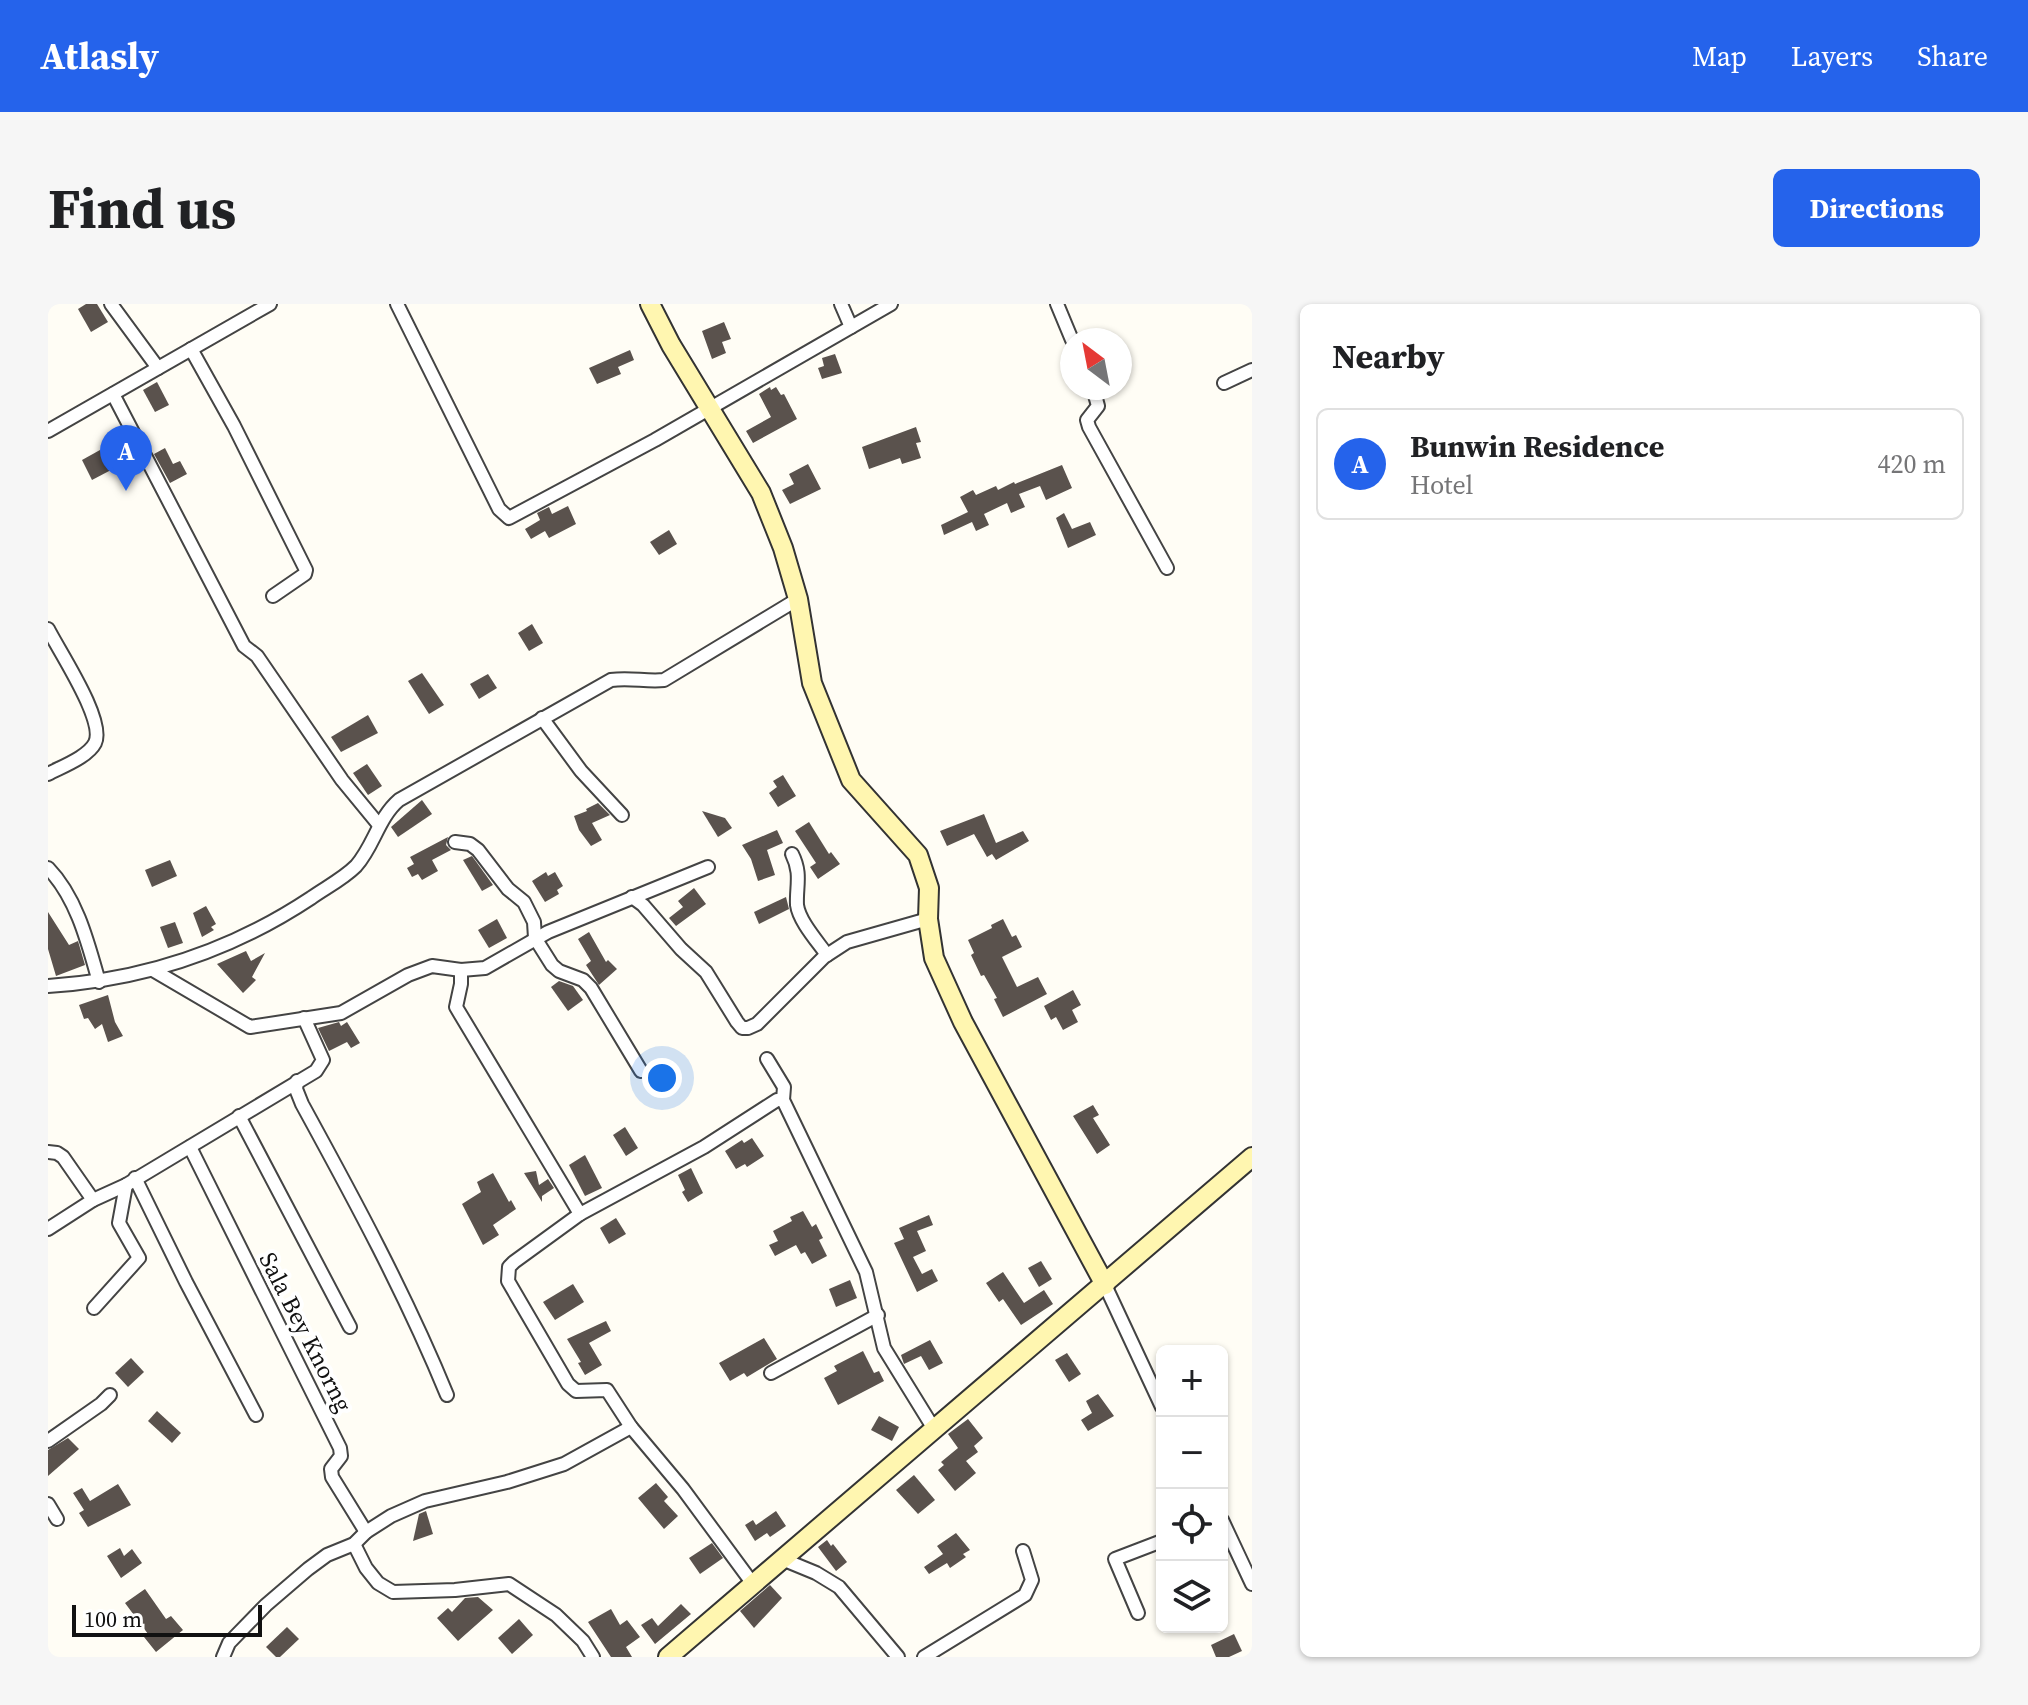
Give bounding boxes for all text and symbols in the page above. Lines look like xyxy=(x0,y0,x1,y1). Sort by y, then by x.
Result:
text: Atlasly xyxy=(40,30,159,82)
text: Map xyxy=(1692,37,1747,75)
text: Layers xyxy=(1791,37,1873,75)
text: Share xyxy=(1917,37,1988,75)
button: Directions xyxy=(1773,169,1980,247)
text: Find us xyxy=(48,170,236,247)
north arrow xyxy=(1060,328,1132,400)
text: Nearby xyxy=(1332,333,1445,379)
pin: A xyxy=(100,425,152,491)
text: Bunwin Residence xyxy=(1410,426,1664,467)
text: A xyxy=(1351,446,1369,482)
text: 420 m xyxy=(1878,446,1946,482)
text: Hotel xyxy=(1410,467,1473,503)
your location xyxy=(642,1058,682,1098)
street label: Sala Bey Knorng xyxy=(252,1247,360,1417)
map controls xyxy=(1156,1345,1228,1633)
button: + xyxy=(1156,1345,1228,1417)
button: − xyxy=(1156,1417,1228,1489)
button: locate xyxy=(1156,1489,1228,1561)
button: layers xyxy=(1156,1561,1228,1633)
scale bar xyxy=(72,1601,262,1637)
text: 100 m xyxy=(84,1604,142,1634)

